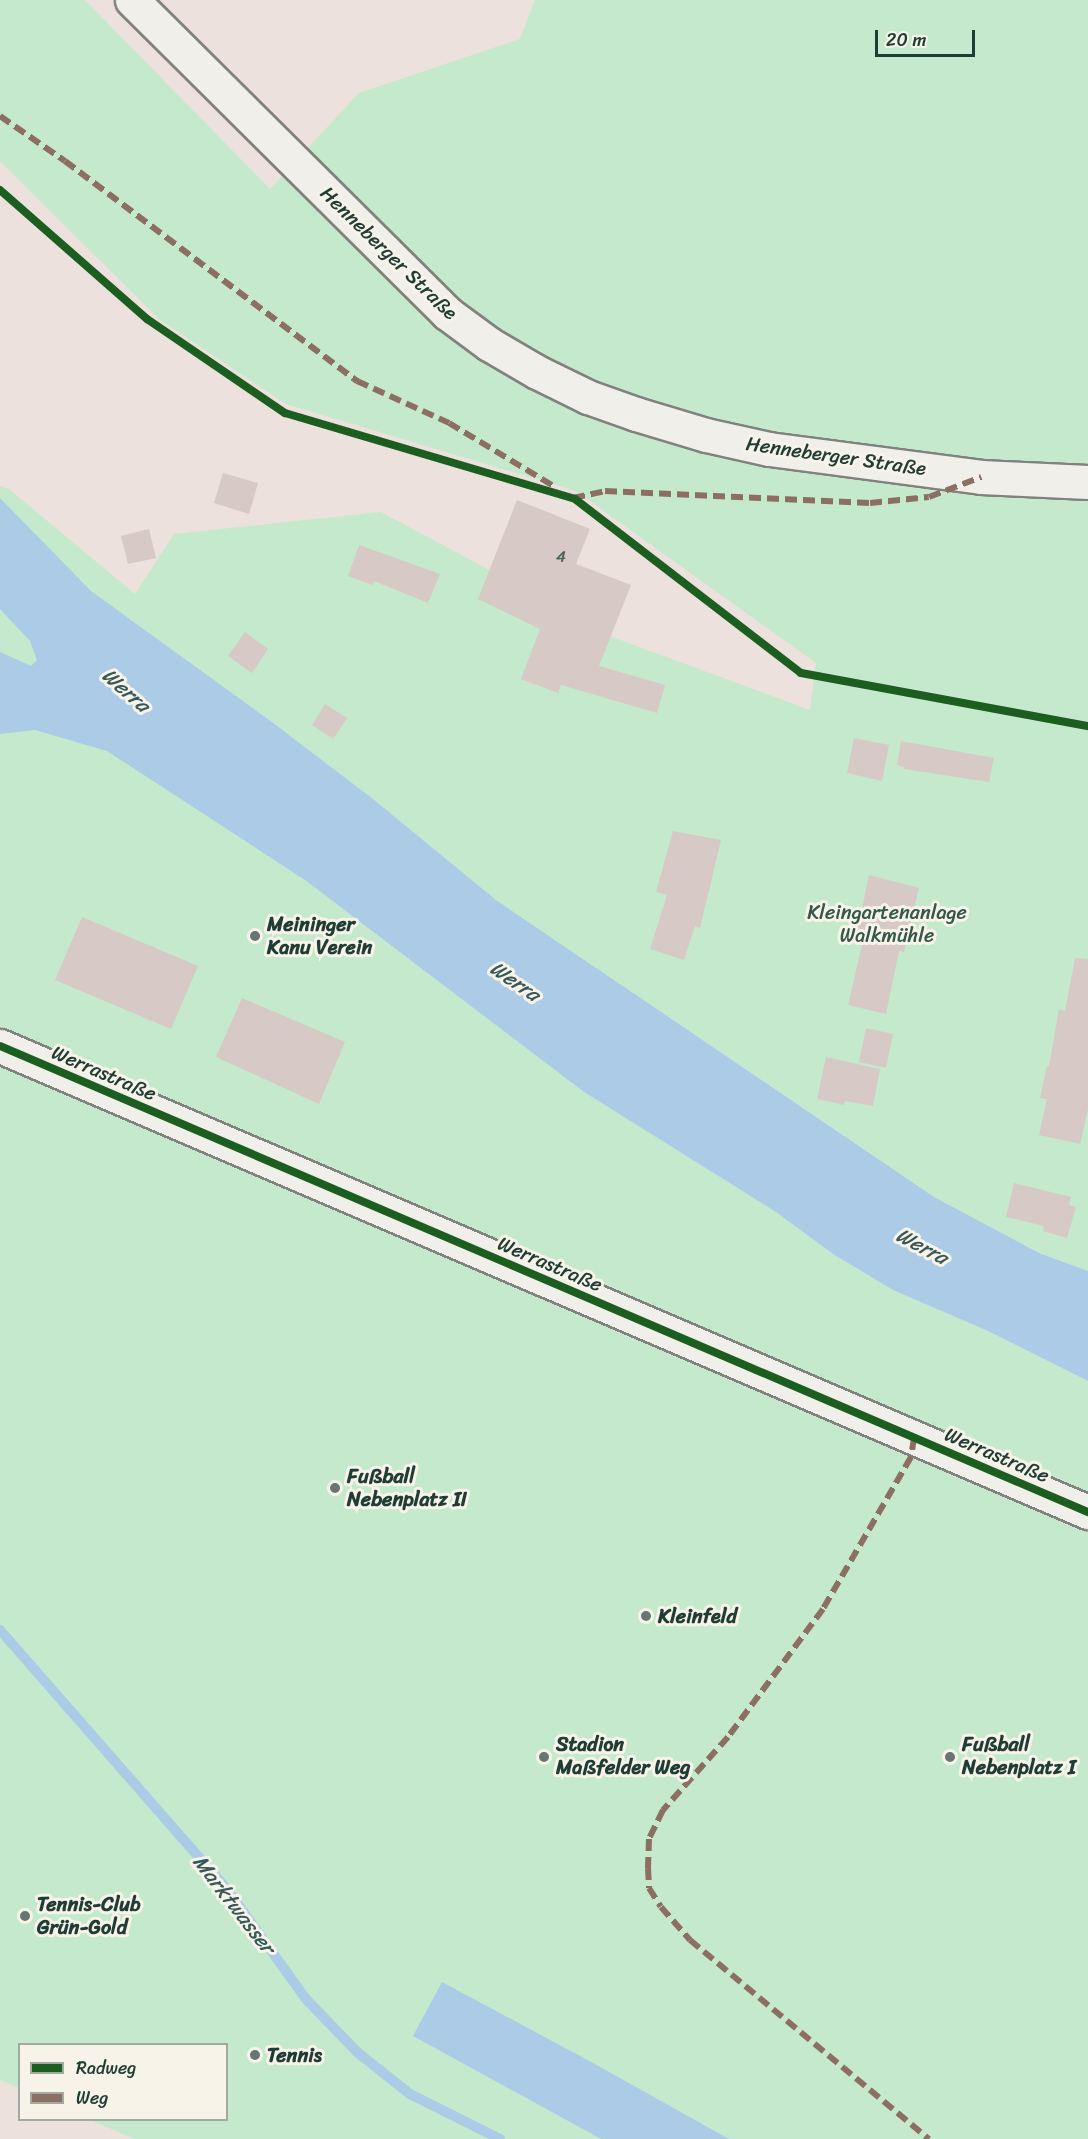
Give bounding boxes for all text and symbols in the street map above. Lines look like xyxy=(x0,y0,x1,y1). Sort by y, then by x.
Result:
scale bar xyxy=(878,18,978,56)
text: 20 m xyxy=(886,24,926,56)
street label: Henneberger Straße xyxy=(315,181,463,325)
street label: Henneberger Straße xyxy=(744,431,928,481)
house number: 4 xyxy=(556,547,566,567)
water label: Werra xyxy=(97,663,155,717)
park label: Kleingartenanlage Walkmühle xyxy=(807,901,967,948)
place label: Meininger Kanu Verein xyxy=(267,912,371,959)
marker: Meininger Kanu Verein xyxy=(248,929,262,943)
water label: Werra xyxy=(485,955,545,1007)
street label: Werrastraße xyxy=(48,1040,160,1106)
water label: Werra xyxy=(892,1222,952,1270)
street label: Werrastraße xyxy=(494,1231,606,1297)
street label: Werrastraße xyxy=(941,1422,1053,1488)
place label: Fußball Nebenplatz II xyxy=(347,1464,467,1511)
marker: Fußball Nebenplatz II xyxy=(328,1481,342,1495)
place label: Kleinfeld xyxy=(658,1604,737,1628)
marker: Kleinfeld xyxy=(639,1609,653,1623)
place label: Stadion Maßfelder Weg xyxy=(556,1733,690,1780)
place label: Fußball Nebenplatz I xyxy=(962,1733,1076,1780)
marker: Stadion Maßfelder Weg xyxy=(537,1750,551,1764)
marker: Fußball Nebenplatz I xyxy=(943,1750,957,1764)
water label: Marktwasser xyxy=(188,1850,280,1958)
place label: Tennis-Club Grün-Gold xyxy=(37,1892,141,1939)
marker: Tennis-Club Grün-Gold xyxy=(18,1909,32,1923)
legend xyxy=(18,2043,228,2121)
place label: Tennis xyxy=(267,2043,322,2067)
marker: Tennis xyxy=(248,2048,262,2062)
text: Radweg xyxy=(76,2052,136,2084)
text: Weg xyxy=(76,2082,108,2114)

